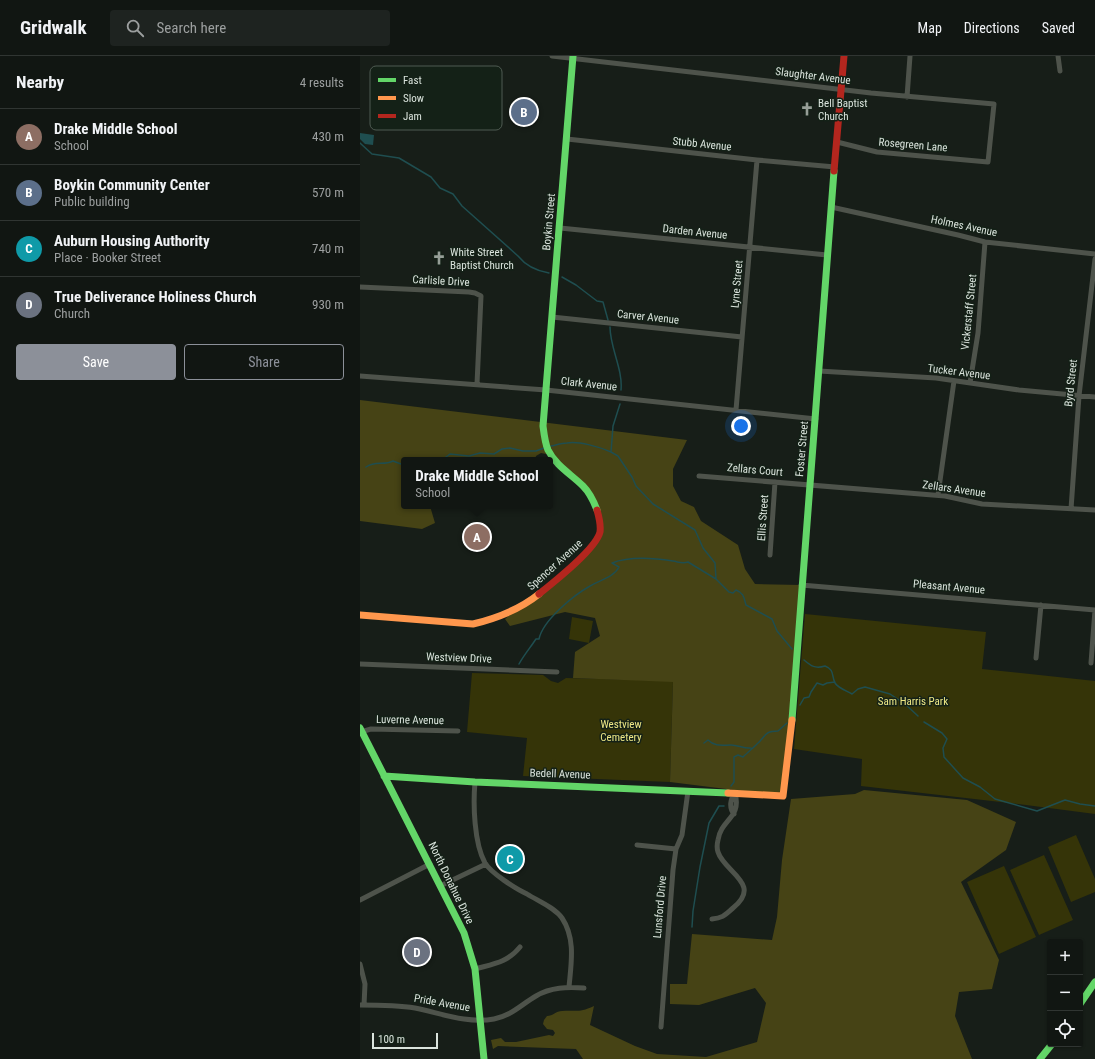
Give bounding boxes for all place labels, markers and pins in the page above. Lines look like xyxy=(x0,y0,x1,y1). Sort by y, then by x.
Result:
pin: B xyxy=(511,97,537,127)
place label: Bell Baptist Church xyxy=(818,97,867,123)
church icon: Bell Baptist Church xyxy=(799,101,815,117)
place label: White Street Baptist Church xyxy=(450,246,514,272)
church icon: White Street Baptist Church xyxy=(431,250,447,266)
pin: A xyxy=(464,522,490,552)
pin: C xyxy=(497,844,523,874)
pin: D xyxy=(404,937,430,967)

